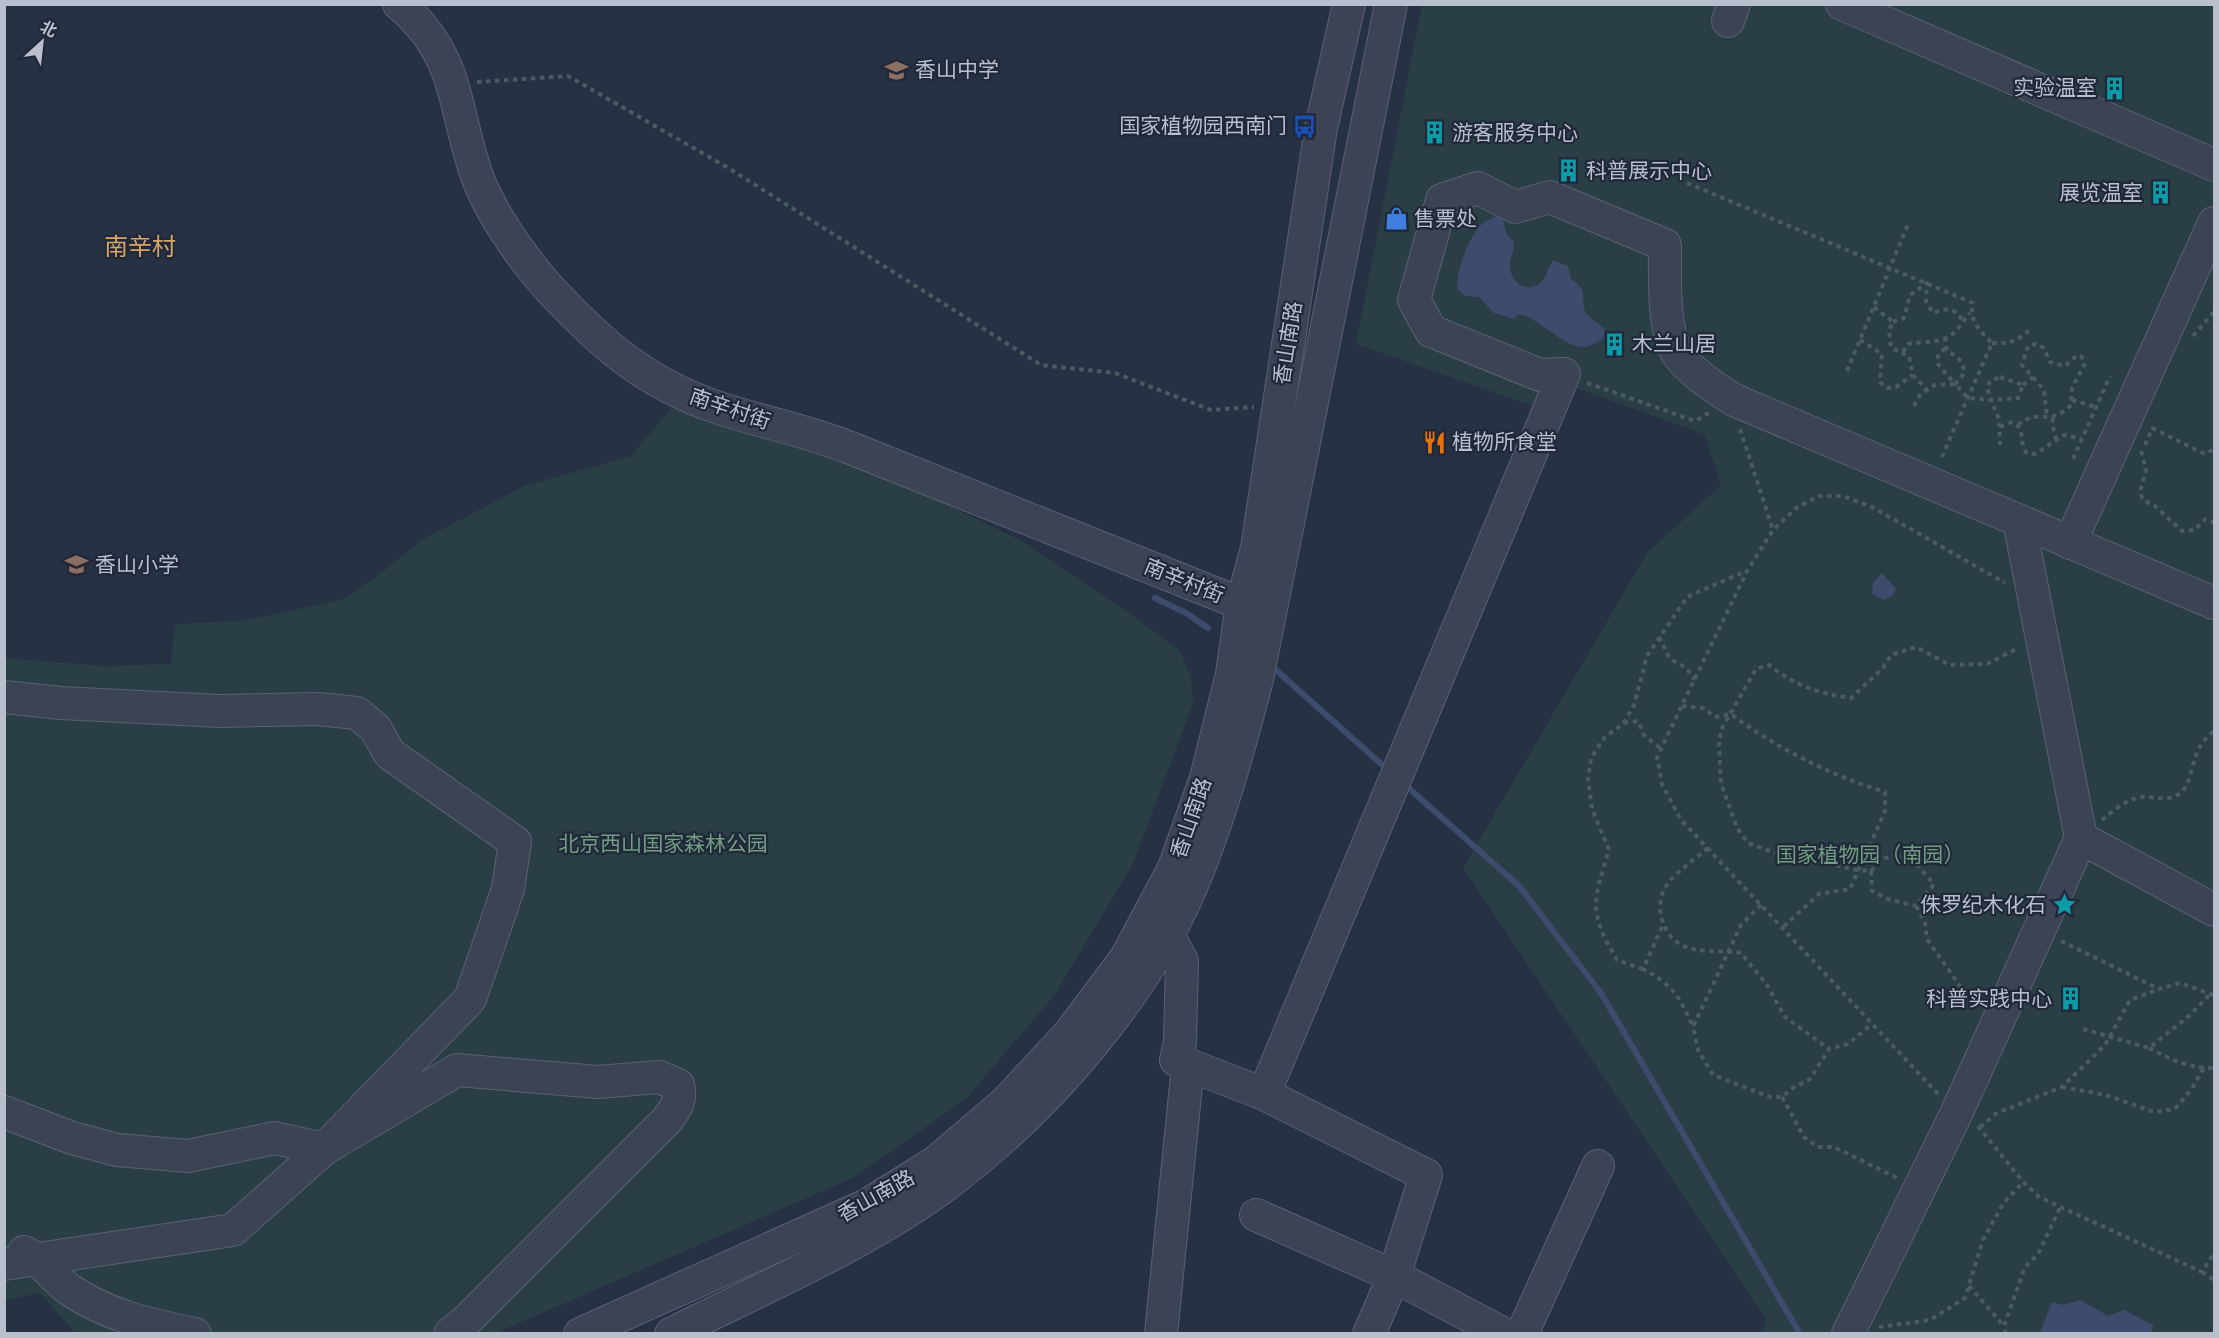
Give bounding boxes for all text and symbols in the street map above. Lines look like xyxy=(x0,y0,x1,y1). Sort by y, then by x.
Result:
north arrow xyxy=(12,12,72,72)
text: 北 xyxy=(37,17,60,41)
school or university icon: 香山中学 xyxy=(884,57,910,83)
place label: 香山中学 xyxy=(915,58,999,82)
building icon: 实验温室 xyxy=(2102,75,2128,101)
place label: 实验温室 xyxy=(2013,76,2097,100)
bus stop icon: 国家植物园西南门 xyxy=(1292,113,1318,139)
place label: 国家植物园西南门 xyxy=(1119,114,1287,138)
building icon: 游客服务中心 xyxy=(1421,120,1447,146)
place label: 游客服务中心 xyxy=(1452,121,1578,145)
building icon: 科普展示中心 xyxy=(1555,158,1581,184)
place label: 科普展示中心 xyxy=(1586,159,1712,183)
building icon: 展览温室 xyxy=(2148,180,2174,206)
place label: 展览温室 xyxy=(2059,181,2143,205)
shop icon: 售票处 xyxy=(1383,206,1409,232)
place label: 售票处 xyxy=(1414,207,1477,231)
district label: 南辛村 xyxy=(104,233,176,261)
street label: 香山南路 xyxy=(1270,300,1306,386)
building icon: 木兰山居 xyxy=(1601,331,1627,357)
place label: 木兰山居 xyxy=(1632,332,1716,356)
street label: 南辛村街 xyxy=(686,384,774,434)
restaurant icon: 植物所食堂 xyxy=(1421,429,1447,455)
place label: 植物所食堂 xyxy=(1452,430,1557,454)
school or university icon: 香山小学 xyxy=(64,552,90,578)
place label: 香山小学 xyxy=(95,553,179,577)
street label: 南辛村街 xyxy=(1141,554,1227,608)
street label: 香山南路 xyxy=(1166,774,1216,862)
park label: 北京西山国家森林公园 xyxy=(558,832,768,856)
park label: 国家植物园（南园） xyxy=(1776,843,1965,867)
place icon: 侏罗纪木化石 xyxy=(2051,892,2077,918)
place label: 侏罗纪木化石 xyxy=(1920,893,2046,917)
building icon: 科普实践中心 xyxy=(2057,986,2083,1012)
place label: 科普实践中心 xyxy=(1926,987,2052,1011)
street label: 香山南路 xyxy=(833,1165,919,1227)

